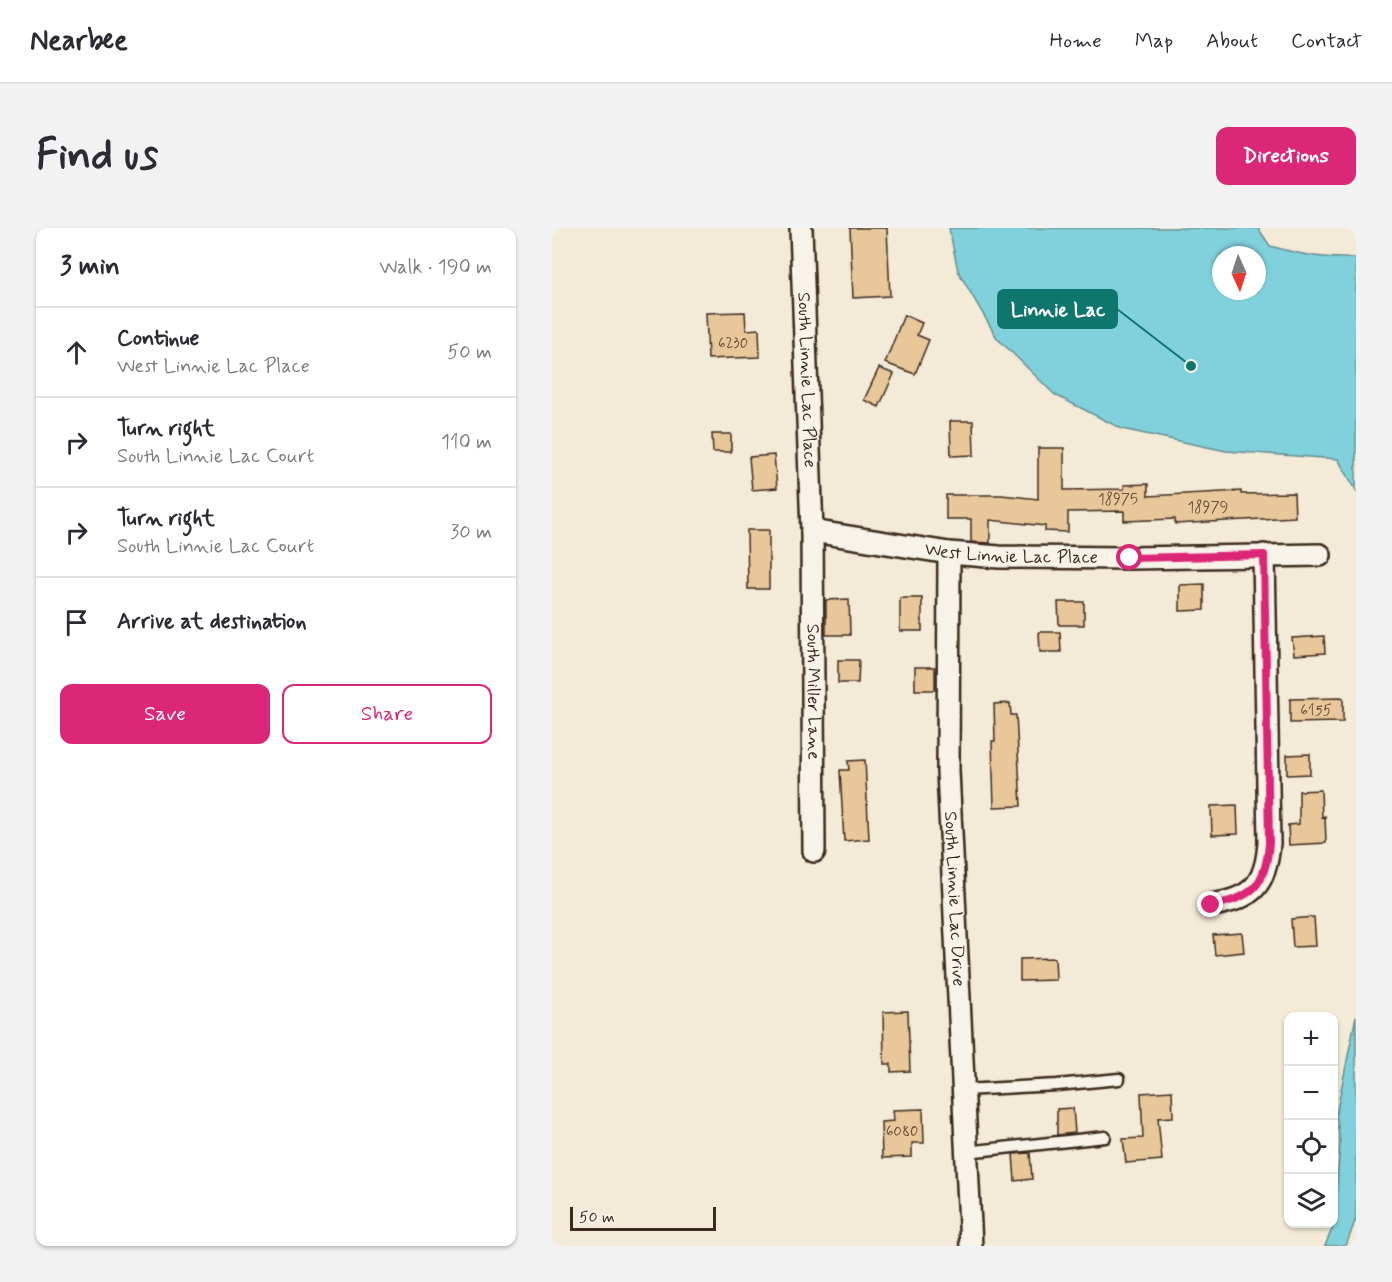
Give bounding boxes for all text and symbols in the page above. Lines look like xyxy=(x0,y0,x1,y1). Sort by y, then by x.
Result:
text: Nearbee xyxy=(30,23,128,60)
text: Home xyxy=(1050,27,1102,55)
text: Map xyxy=(1135,27,1173,55)
text: About xyxy=(1206,27,1258,55)
text: Contact xyxy=(1291,27,1362,55)
button: Directions xyxy=(1216,127,1356,185)
text: Find us xyxy=(36,129,158,184)
north arrow xyxy=(1212,246,1266,300)
text: 3 min xyxy=(60,250,120,284)
text: Walk · 190 m xyxy=(379,254,492,281)
callout: Linnie Lac xyxy=(998,290,1117,328)
street label: South Linnie Lac Place xyxy=(791,292,822,468)
text: Linnie Lac xyxy=(1011,297,1106,324)
text: Continue xyxy=(117,325,199,353)
house number: 6230 xyxy=(718,334,748,354)
icon: ahead xyxy=(60,336,93,369)
text: 50 m xyxy=(447,339,492,366)
text: West Linnie Lac Place xyxy=(117,353,310,380)
text: Turn right xyxy=(117,415,215,443)
icon: right xyxy=(60,426,93,459)
text: 110 m xyxy=(441,429,492,456)
text: South Linnie Lac Court xyxy=(117,443,314,470)
house number: 18975 xyxy=(1098,490,1138,510)
house number: 18979 xyxy=(1188,498,1228,518)
text: Turn right xyxy=(117,505,215,533)
icon: right xyxy=(60,516,93,549)
text: 30 m xyxy=(450,519,492,546)
text: South Linnie Lac Court xyxy=(117,533,314,560)
street label: West Linnie Lac Place xyxy=(923,537,1098,570)
route start xyxy=(1116,544,1142,570)
icon: arrive xyxy=(60,606,93,639)
text: Arrive at destination xyxy=(117,608,307,636)
street label: South Miller Lane xyxy=(801,624,825,760)
button: Save xyxy=(60,684,270,744)
button: Share xyxy=(282,684,492,744)
house number: 6155 xyxy=(1300,701,1332,721)
street label: South Linnie Lac Drive xyxy=(938,811,970,987)
route end xyxy=(1197,891,1223,917)
map controls xyxy=(1284,1012,1338,1228)
button: + xyxy=(1284,1012,1338,1066)
button: − xyxy=(1284,1066,1338,1120)
button: locate xyxy=(1284,1120,1338,1174)
house number: 6080 xyxy=(886,1122,918,1142)
button: layers xyxy=(1284,1174,1338,1228)
scale bar xyxy=(570,1204,716,1232)
text: 50 m xyxy=(579,1207,615,1228)

